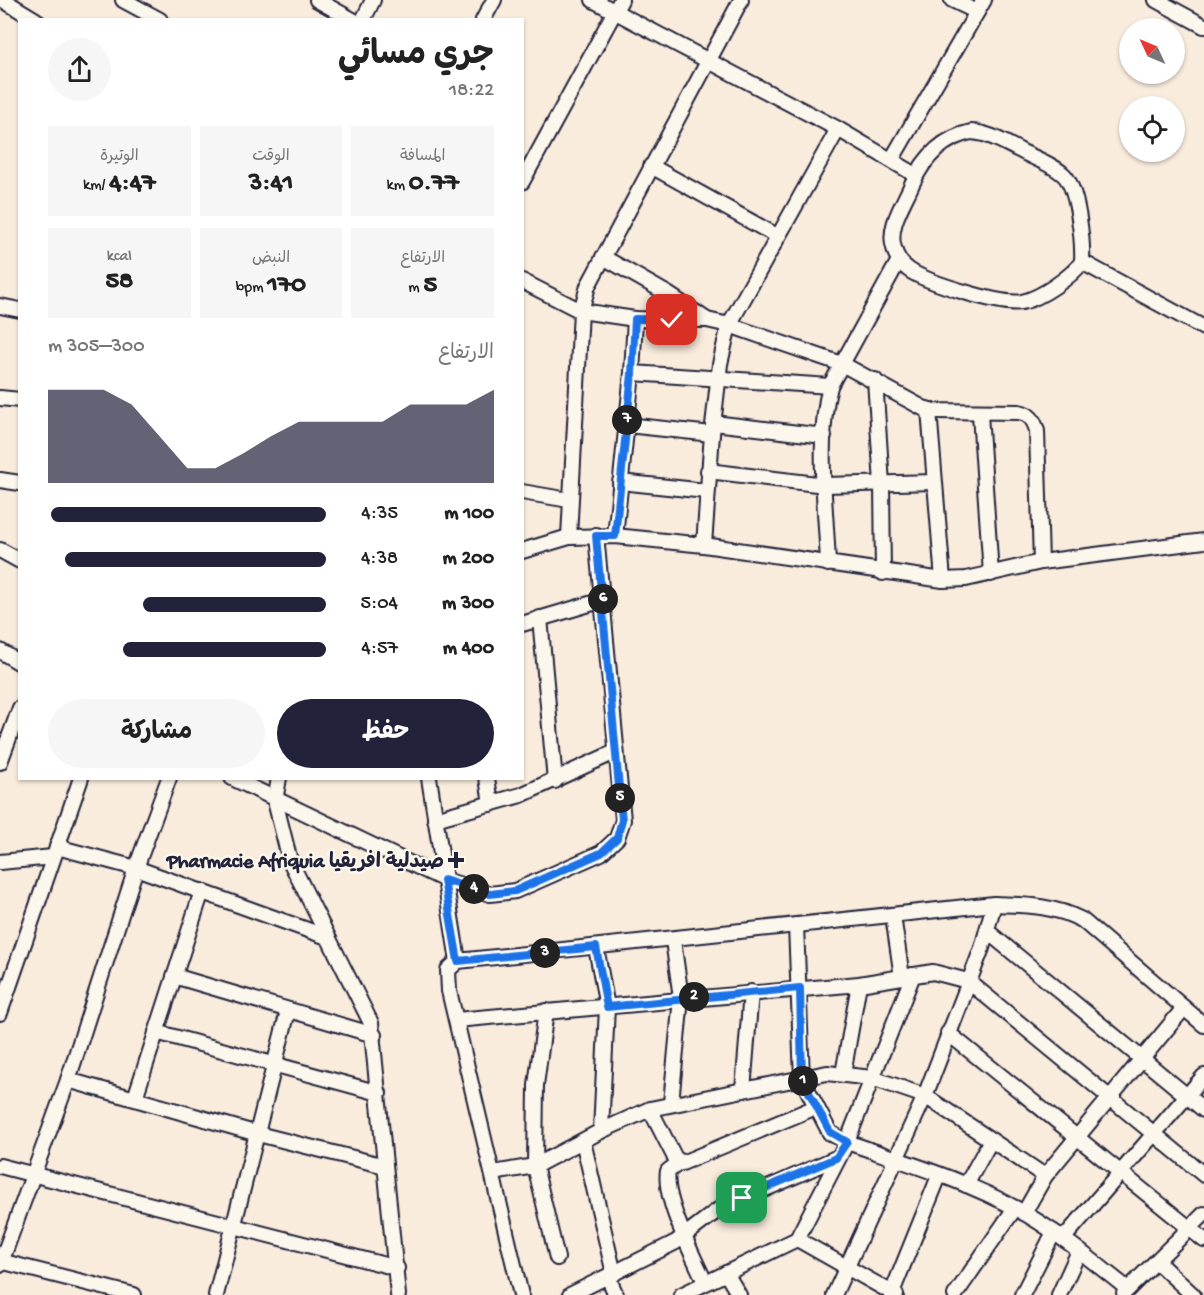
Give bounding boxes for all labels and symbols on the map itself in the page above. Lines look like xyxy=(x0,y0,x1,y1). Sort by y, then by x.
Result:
north arrow xyxy=(1119,18,1185,84)
pin xyxy=(646,294,697,345)
pin: 7 xyxy=(612,405,642,435)
pin: 6 xyxy=(588,584,618,614)
pin: 5 xyxy=(605,783,635,813)
place label: Pharmacie Afriquia صيدلية افريقيا xyxy=(166,849,444,875)
marker: Pharmacie Afriquia صيدلية افريقيا xyxy=(449,853,463,867)
pin: 4 xyxy=(459,874,489,904)
pin: 3 xyxy=(530,938,560,968)
pin: 2 xyxy=(679,982,709,1012)
pin: 1 xyxy=(788,1066,818,1096)
pin xyxy=(716,1172,767,1223)

